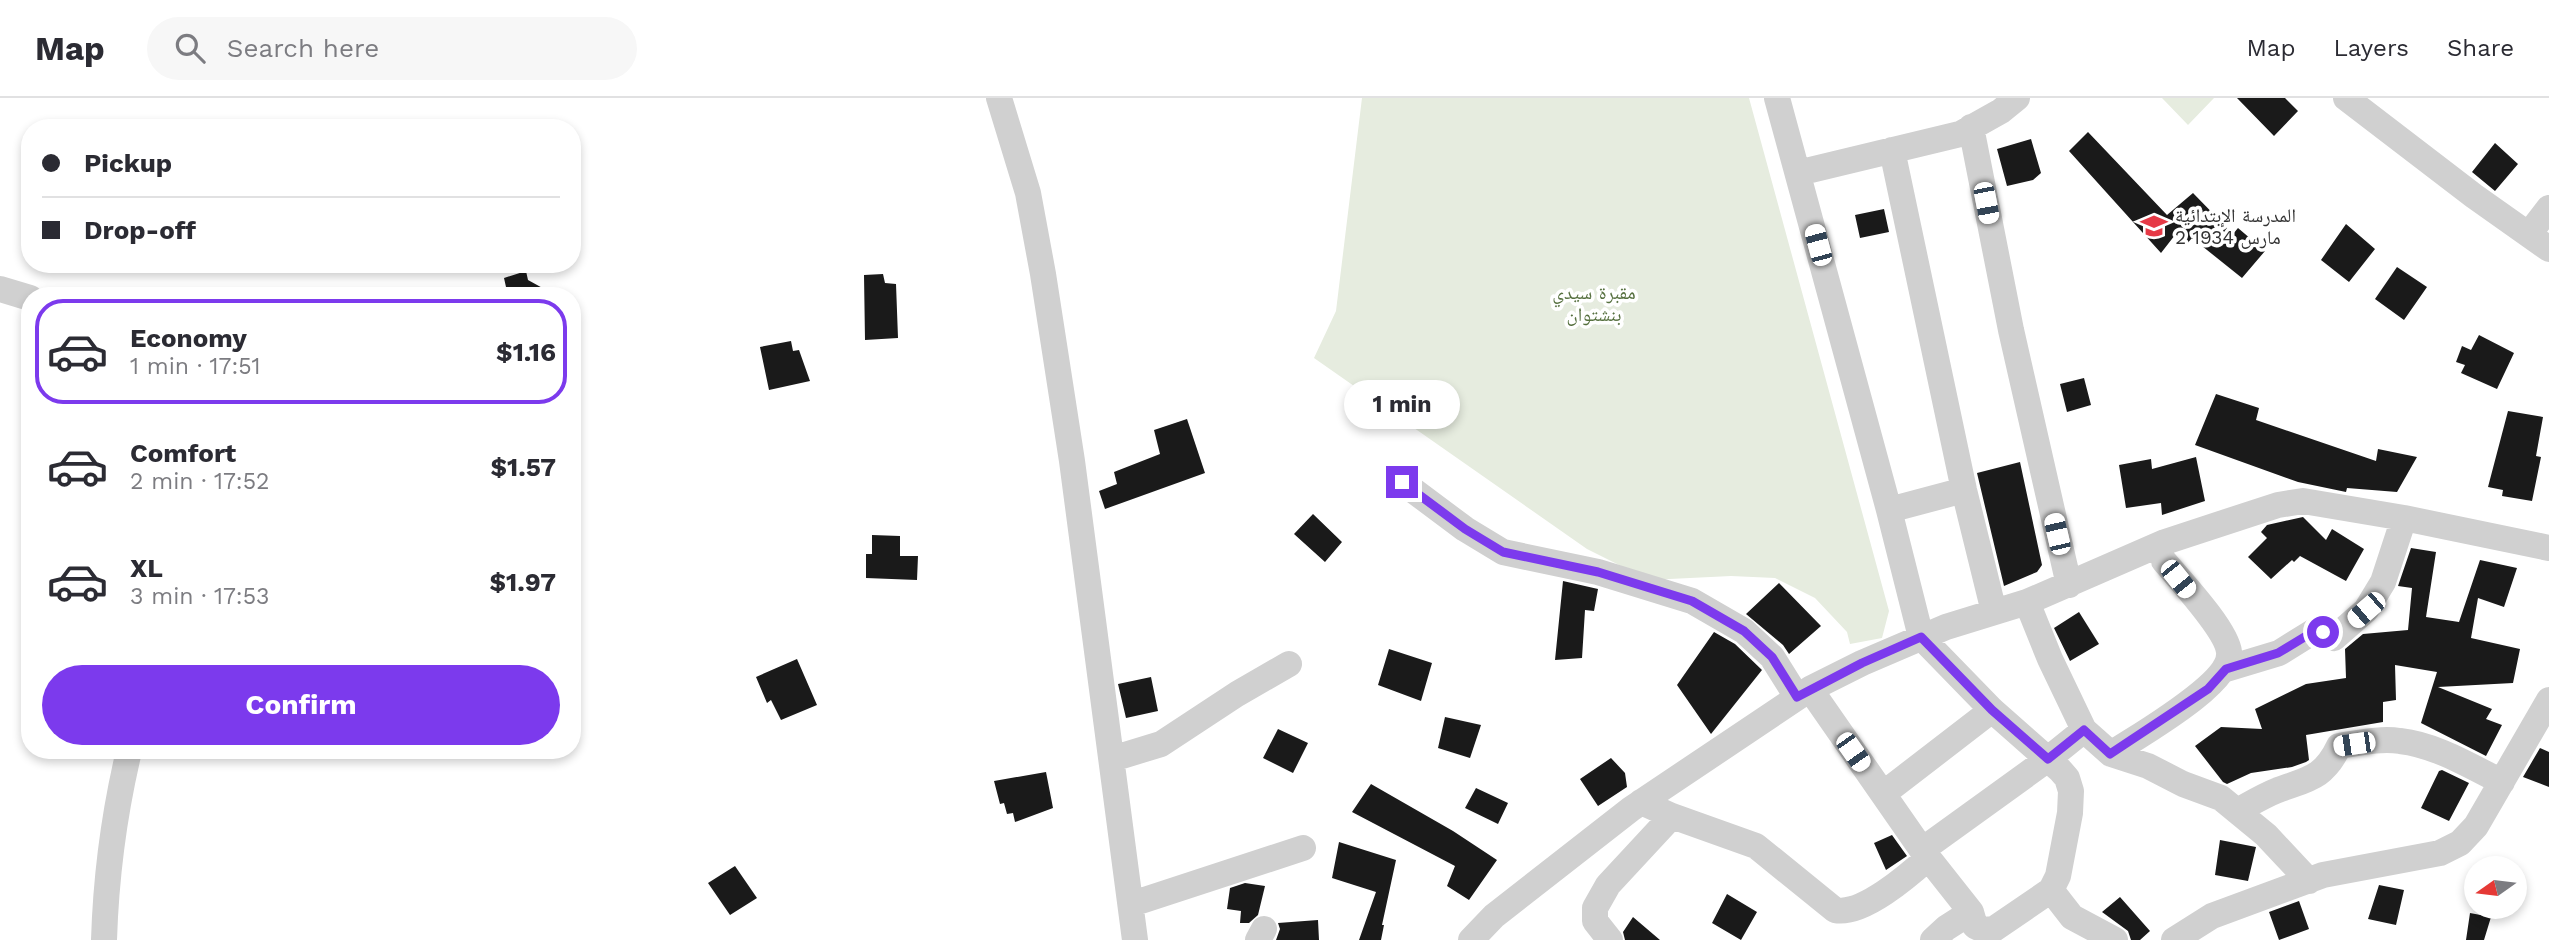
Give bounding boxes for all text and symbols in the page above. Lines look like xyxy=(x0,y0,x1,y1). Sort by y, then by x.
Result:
search box xyxy=(147,17,637,80)
text: Map xyxy=(35,29,105,68)
icon: search xyxy=(171,29,209,67)
text: Search here xyxy=(227,33,379,63)
text: Map xyxy=(2247,34,2295,62)
text: Layers xyxy=(2333,34,2409,62)
text: Share xyxy=(2447,34,2514,62)
text: Pickup xyxy=(84,148,172,178)
car xyxy=(1972,180,2001,226)
place label: المدرسة الإبتدائية 2 مارس 1934 xyxy=(2175,204,2296,249)
school or university icon: المدرسة الإبتدائية 2 مارس 1934 xyxy=(2139,211,2169,241)
text: Drop-off xyxy=(84,215,196,245)
car xyxy=(1803,222,1834,268)
park label: مقبرة سيدي بنشتوان xyxy=(1552,281,1636,326)
icon: car xyxy=(46,320,109,383)
text: Economy xyxy=(130,323,247,353)
text: $1.16 xyxy=(496,337,556,367)
text: 1 min · 17:51 xyxy=(130,353,261,380)
callout: 1 min xyxy=(1344,380,1460,430)
text: 1 min xyxy=(1372,391,1432,418)
icon: car xyxy=(46,435,109,498)
text: Comfort xyxy=(130,438,236,468)
text: $1.57 xyxy=(490,452,556,482)
route end xyxy=(1386,466,1418,498)
text: 2 min · 17:52 xyxy=(130,468,269,495)
car xyxy=(2043,511,2072,557)
icon: car xyxy=(46,550,109,613)
text: XL xyxy=(130,553,163,583)
car xyxy=(2157,556,2200,602)
text: $1.97 xyxy=(489,567,556,597)
text: 3 min · 17:53 xyxy=(130,583,269,610)
car xyxy=(2344,588,2389,632)
route start xyxy=(2307,616,2339,648)
button: Confirm xyxy=(42,665,560,745)
car xyxy=(1833,729,1874,775)
car xyxy=(2332,731,2377,757)
north arrow xyxy=(2464,856,2527,919)
map controls xyxy=(2464,856,2527,919)

